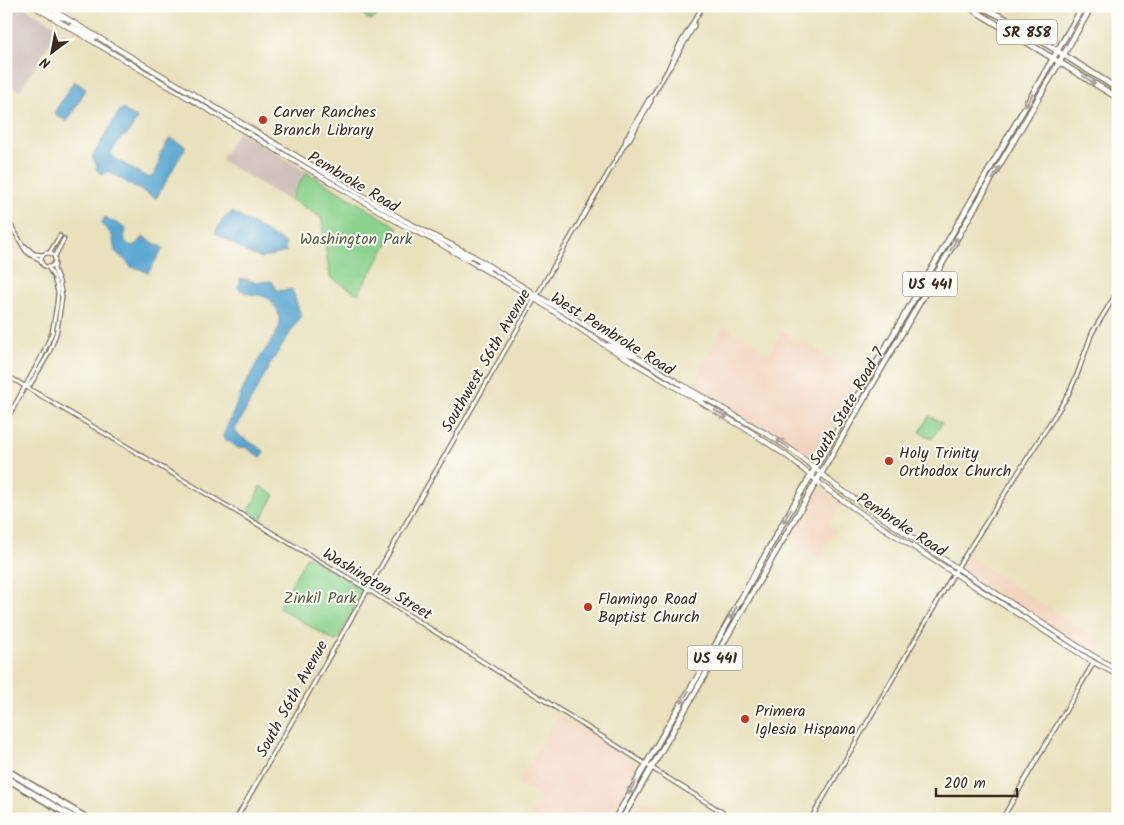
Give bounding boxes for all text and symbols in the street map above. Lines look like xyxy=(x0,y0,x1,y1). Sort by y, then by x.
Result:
road number: SR 858 xyxy=(997,20,1057,44)
north arrow xyxy=(28,28,78,78)
text: N xyxy=(36,50,55,74)
one-way arrow xyxy=(1081,76,1095,86)
one-way arrow xyxy=(1023,93,1033,107)
place label: Carver Ranches Branch Library xyxy=(273,100,376,143)
marker: Carver Ranches Branch Library xyxy=(257,114,269,126)
street label: Pembroke Road xyxy=(303,145,405,220)
one-way arrow xyxy=(991,166,1001,180)
park label: Washington Park xyxy=(300,227,413,252)
one-way arrow xyxy=(949,238,959,252)
road number: US 441 xyxy=(902,272,958,296)
street label: Southwest 56th Avenue xyxy=(435,285,537,437)
street label: West Pembroke Road xyxy=(545,286,680,383)
street label: South State Road 7 xyxy=(803,343,892,470)
one-way arrow xyxy=(713,410,727,420)
one-way arrow xyxy=(776,439,790,449)
place label: Holy Trinity Orthodox Church xyxy=(899,441,1011,484)
marker: Holy Trinity Orthodox Church xyxy=(883,455,895,467)
street label: Pembroke Road xyxy=(851,487,952,564)
one-way arrow xyxy=(782,509,792,523)
street label: Washington Street xyxy=(318,542,438,627)
park label: Zinkil Park xyxy=(284,586,357,611)
place label: Flamingo Road Baptist Church xyxy=(598,587,700,630)
marker: Flamingo Road Baptist Church xyxy=(582,601,594,613)
one-way arrow xyxy=(727,605,737,620)
street label: South 56th Avenue xyxy=(250,636,335,762)
road number: US 441 xyxy=(688,646,742,670)
one-way arrow xyxy=(679,690,689,704)
place label: Primera Iglesia Hispana xyxy=(755,699,856,742)
marker: Primera Iglesia Hispana xyxy=(739,713,751,725)
scale bar xyxy=(936,765,1018,797)
text: 200 m xyxy=(944,772,986,796)
one-way arrow xyxy=(627,781,637,795)

